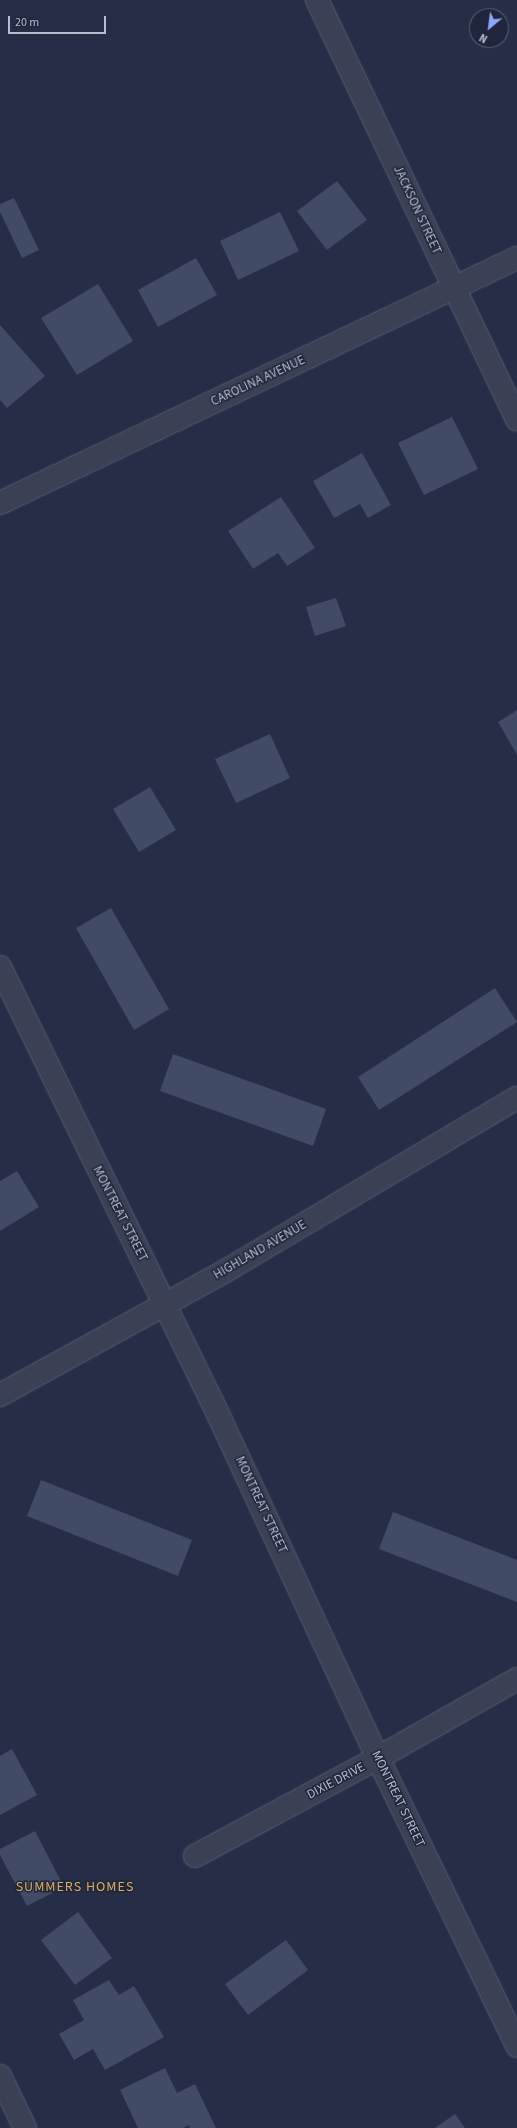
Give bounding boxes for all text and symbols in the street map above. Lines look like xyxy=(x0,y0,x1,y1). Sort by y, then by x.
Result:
scale bar xyxy=(10,8,108,34)
north arrow xyxy=(469,8,509,48)
text: 20 m xyxy=(15,14,39,31)
text: N xyxy=(477,30,490,46)
street label: JACKSON STREET xyxy=(390,163,444,257)
street label: CAROLINA AVENUE xyxy=(208,352,308,410)
street label: MONTREAT STREET xyxy=(89,1164,151,1264)
street label: HIGHLAND AVENUE xyxy=(211,1217,309,1283)
street label: MONTREAT STREET xyxy=(232,1454,290,1556)
street label: MONTREAT STREET xyxy=(368,1748,428,1850)
street label: DIXIE DRIVE xyxy=(304,1759,368,1803)
district label: SUMMERS HOMES xyxy=(16,1879,134,1895)

